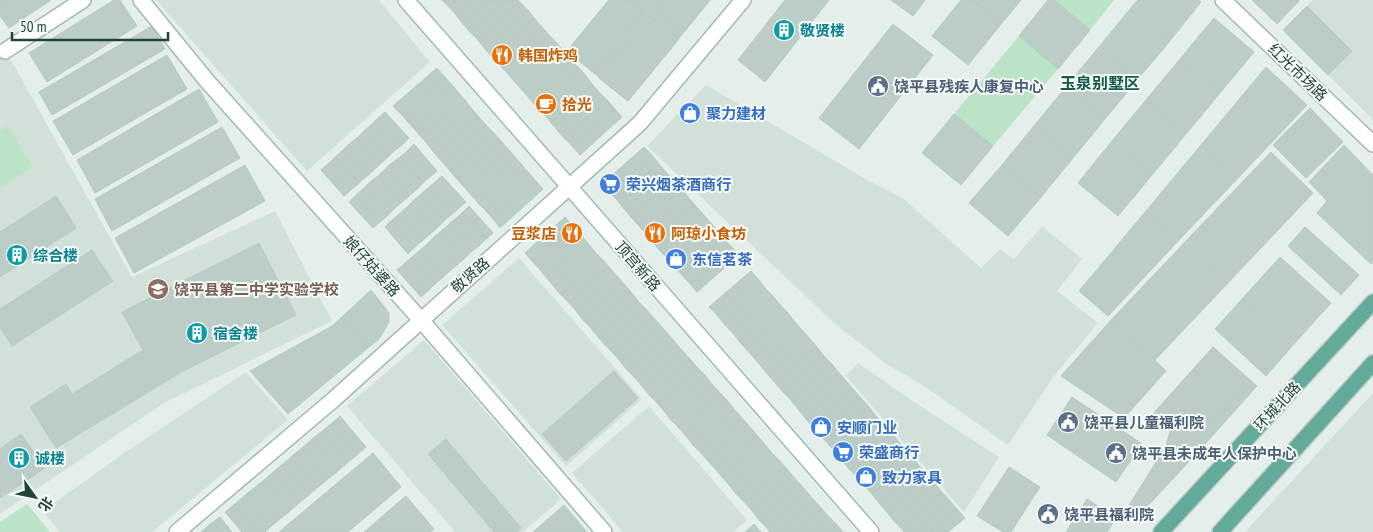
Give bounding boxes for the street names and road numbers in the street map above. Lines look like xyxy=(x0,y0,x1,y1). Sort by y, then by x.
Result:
street label: 红光市场路 xyxy=(1264,39,1332,105)
street label: 娘仔姑婆路 xyxy=(340,232,404,300)
street label: 顶宫新路 xyxy=(611,237,665,295)
street label: 敬贤路 xyxy=(447,253,493,297)
street label: 环城北路 xyxy=(1250,378,1304,434)

